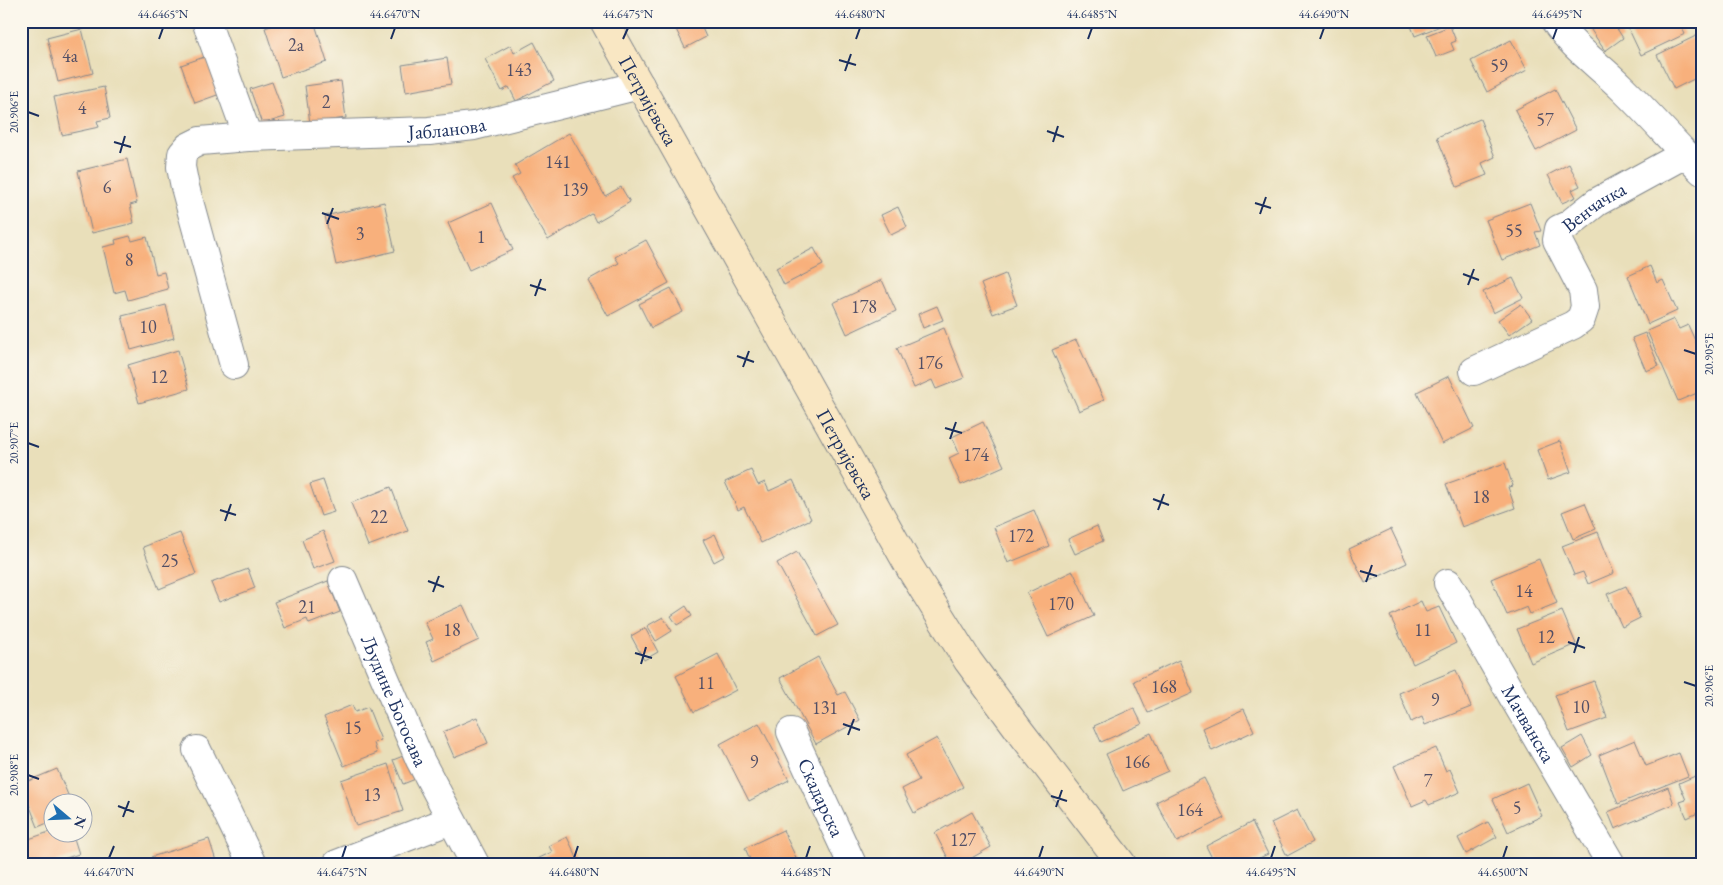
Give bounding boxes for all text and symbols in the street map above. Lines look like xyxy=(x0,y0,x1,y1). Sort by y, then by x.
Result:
text: 44.6465°N xyxy=(138,6,189,22)
text: 44.6470°N xyxy=(370,6,421,22)
text: 44.6475°N xyxy=(603,6,654,22)
text: 44.6480°N xyxy=(835,6,886,22)
text: 44.6485°N xyxy=(1067,6,1118,22)
text: 44.6490°N xyxy=(1299,6,1350,22)
text: 44.6495°N xyxy=(1532,6,1583,22)
house number: 2a xyxy=(288,33,305,56)
house number: 4a xyxy=(62,44,79,67)
street label: Петријевска xyxy=(613,51,684,150)
house number: 59 xyxy=(1490,54,1508,77)
house number: 143 xyxy=(506,58,532,81)
house number: 2 xyxy=(322,90,331,113)
text: 20.906°E xyxy=(6,91,22,133)
house number: 4 xyxy=(78,96,87,119)
house number: 57 xyxy=(1536,108,1554,131)
street label: Јабланова xyxy=(406,111,488,145)
house number: 141 xyxy=(545,150,571,173)
house number: 6 xyxy=(103,175,112,198)
street label: Венчачка xyxy=(1556,176,1630,238)
house number: 139 xyxy=(562,178,588,201)
house number: 55 xyxy=(1505,219,1523,242)
house number: 3 xyxy=(356,222,364,245)
house number: 1 xyxy=(477,225,485,248)
house number: 8 xyxy=(125,248,133,271)
house number: 178 xyxy=(851,295,877,318)
house number: 10 xyxy=(139,315,157,338)
text: 20.905°E xyxy=(1701,333,1717,375)
house number: 176 xyxy=(917,351,943,374)
house number: 12 xyxy=(150,365,168,388)
street label: Петријевска xyxy=(811,404,882,504)
text: 20.907°E xyxy=(6,422,22,464)
house number: 174 xyxy=(963,443,989,466)
house number: 18 xyxy=(1472,485,1490,508)
house number: 22 xyxy=(370,505,388,528)
house number: 172 xyxy=(1008,524,1034,547)
house number: 25 xyxy=(161,549,179,572)
house number: 14 xyxy=(1515,579,1533,602)
house number: 170 xyxy=(1048,592,1074,615)
house number: 21 xyxy=(298,595,316,618)
house number: 18 xyxy=(443,618,461,641)
house number: 11 xyxy=(1414,618,1432,641)
house number: 12 xyxy=(1537,625,1555,648)
street label: Људине Богосава xyxy=(355,631,434,771)
text: 20.906°E xyxy=(1701,665,1717,707)
house number: 11 xyxy=(697,671,715,694)
house number: 168 xyxy=(1151,675,1177,698)
street label: Мачванска xyxy=(1496,680,1562,767)
house number: 9 xyxy=(1431,688,1440,711)
house number: 10 xyxy=(1572,695,1590,718)
house number: 131 xyxy=(812,696,838,719)
house number: 15 xyxy=(344,716,362,739)
house number: 9 xyxy=(750,750,759,773)
house number: 166 xyxy=(1124,750,1150,773)
text: 20.908°E xyxy=(6,754,22,796)
street label: Скадарска xyxy=(792,754,851,841)
house number: 7 xyxy=(1424,769,1433,792)
house number: 13 xyxy=(363,783,381,806)
north arrow xyxy=(42,792,92,842)
house number: 5 xyxy=(1513,796,1521,819)
house number: 164 xyxy=(1177,798,1203,821)
text: N xyxy=(70,814,91,831)
house number: 127 xyxy=(950,828,976,851)
text: 44.6470°N xyxy=(84,864,135,880)
text: 44.6475°N xyxy=(317,864,368,880)
text: 44.6480°N xyxy=(549,864,600,880)
text: 44.6485°N xyxy=(781,864,832,880)
text: 44.6490°N xyxy=(1014,864,1065,880)
text: 44.6495°N xyxy=(1246,864,1297,880)
text: 44.6500°N xyxy=(1478,864,1529,880)

